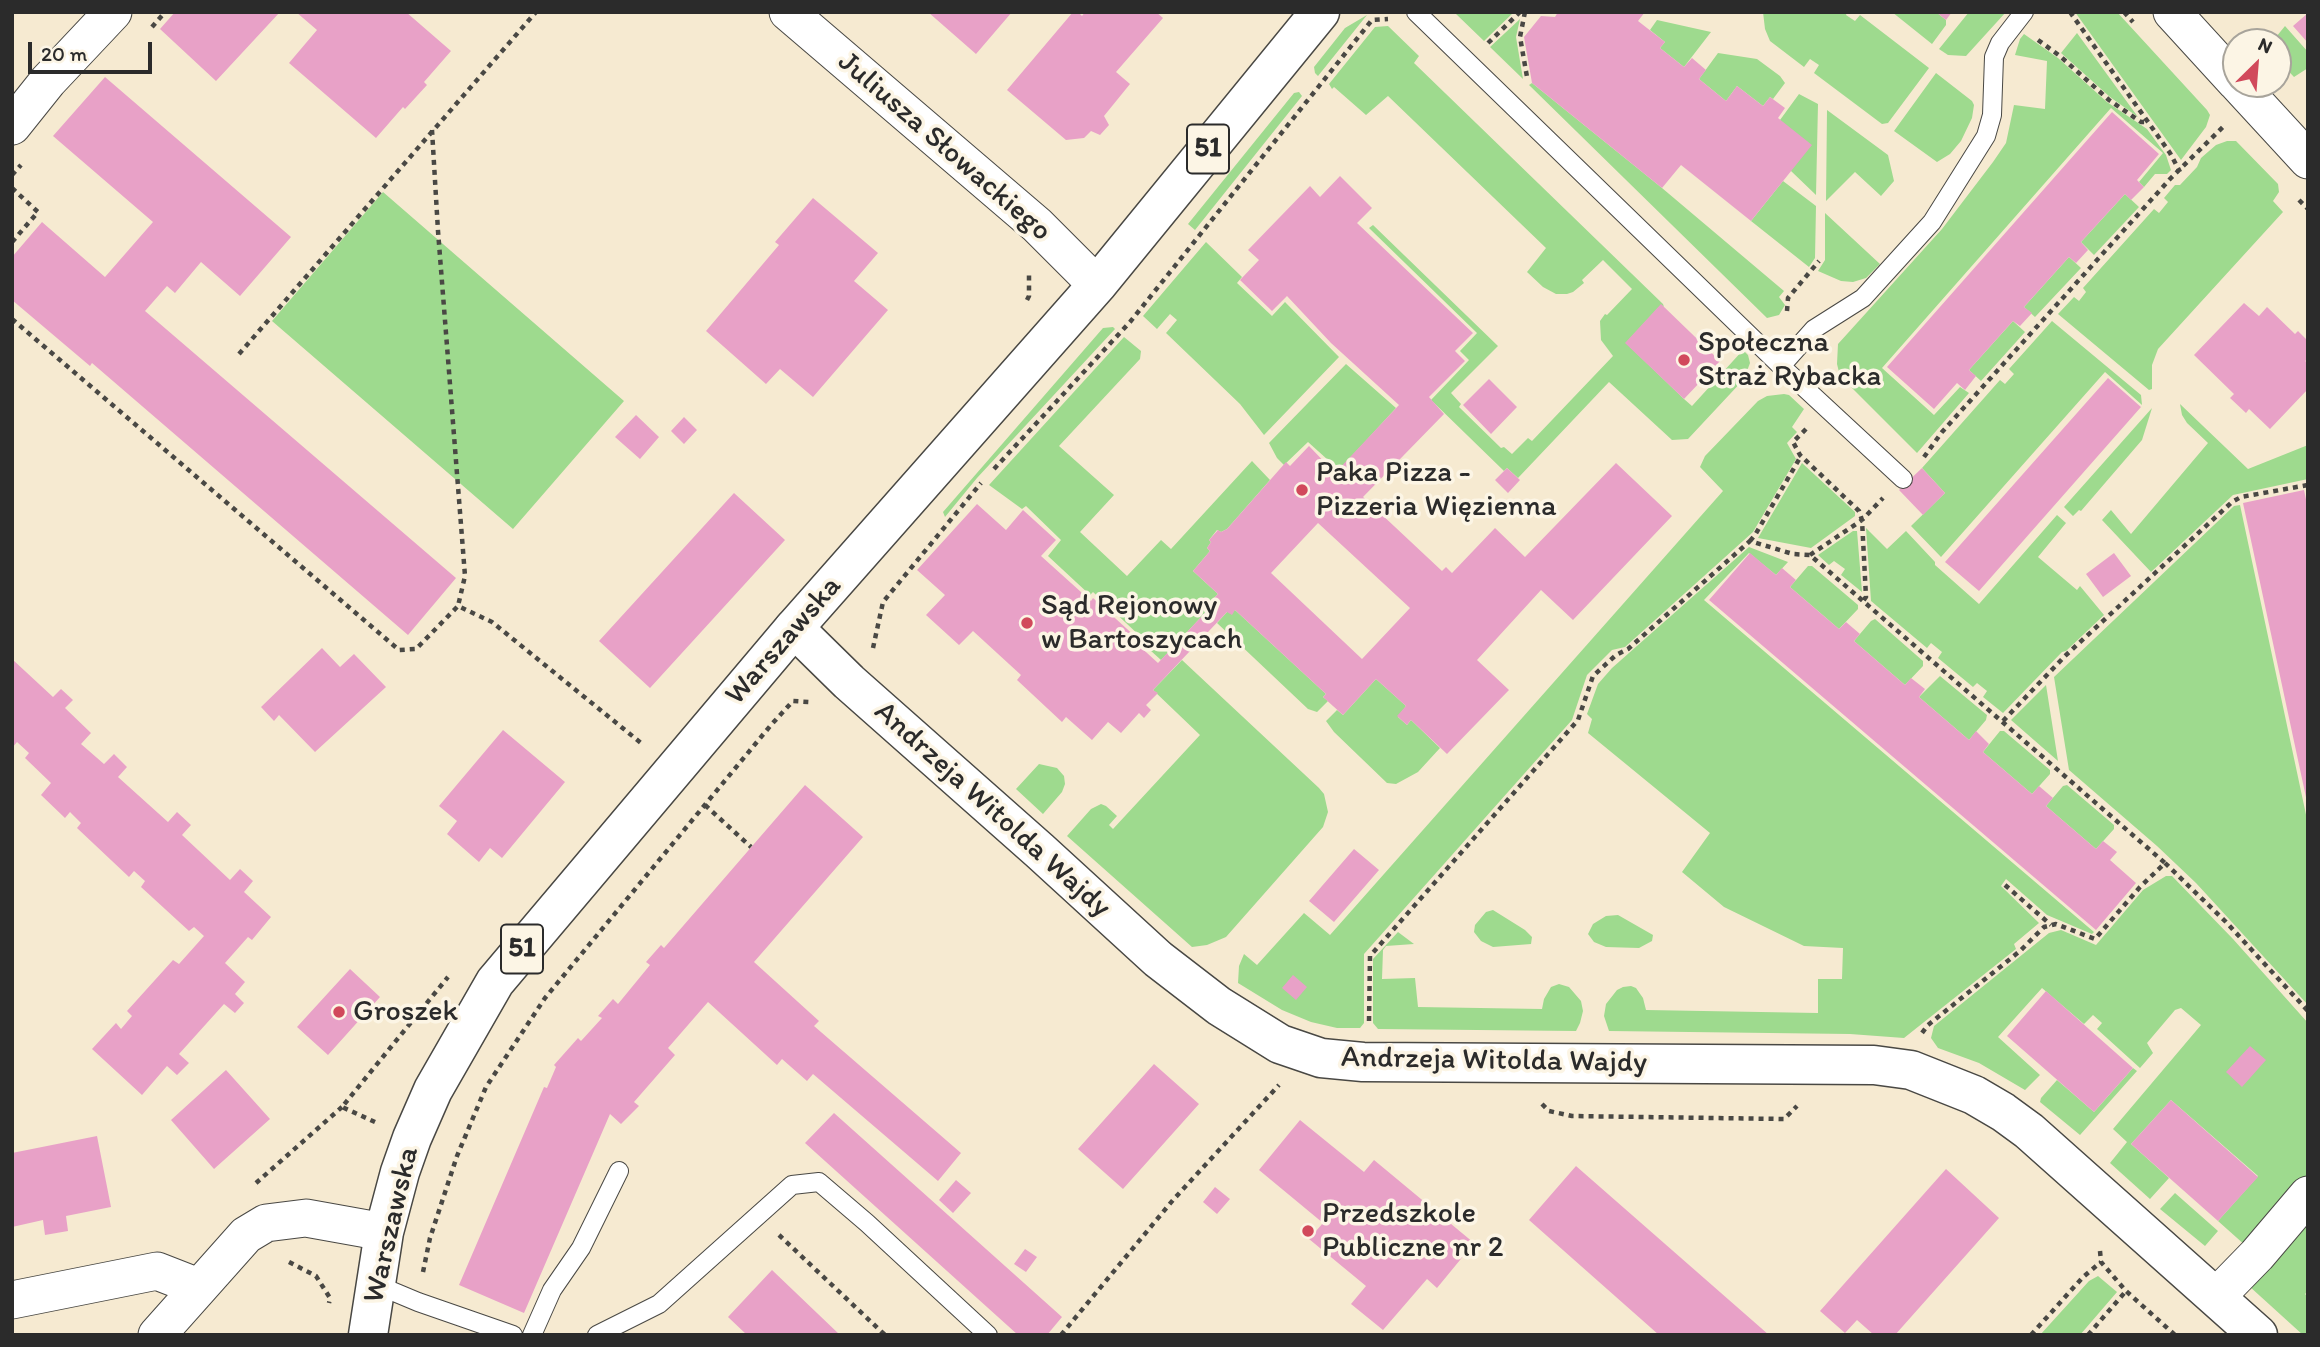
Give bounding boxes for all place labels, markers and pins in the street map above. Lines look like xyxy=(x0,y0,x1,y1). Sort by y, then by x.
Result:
place label: Społeczna Straż Rybacka xyxy=(1698,325,1881,396)
marker: Społeczna Straż Rybacka xyxy=(1676,352,1692,368)
place label: Paka Pizza - Pizzeria Więzienna xyxy=(1316,455,1557,526)
marker: Paka Pizza - Pizzeria Więzienna xyxy=(1294,482,1310,498)
place label: Sąd Rejonowy w Bartoszycach xyxy=(1041,588,1242,658)
marker: Sąd Rejonowy w Bartoszycach xyxy=(1019,615,1035,631)
place label: Groszek xyxy=(353,994,458,1030)
marker: Groszek xyxy=(331,1004,347,1020)
place label: Przedszkole Publiczne nr 2 xyxy=(1322,1196,1503,1266)
marker: Przedszkole Publiczne nr 2 xyxy=(1300,1223,1316,1239)

